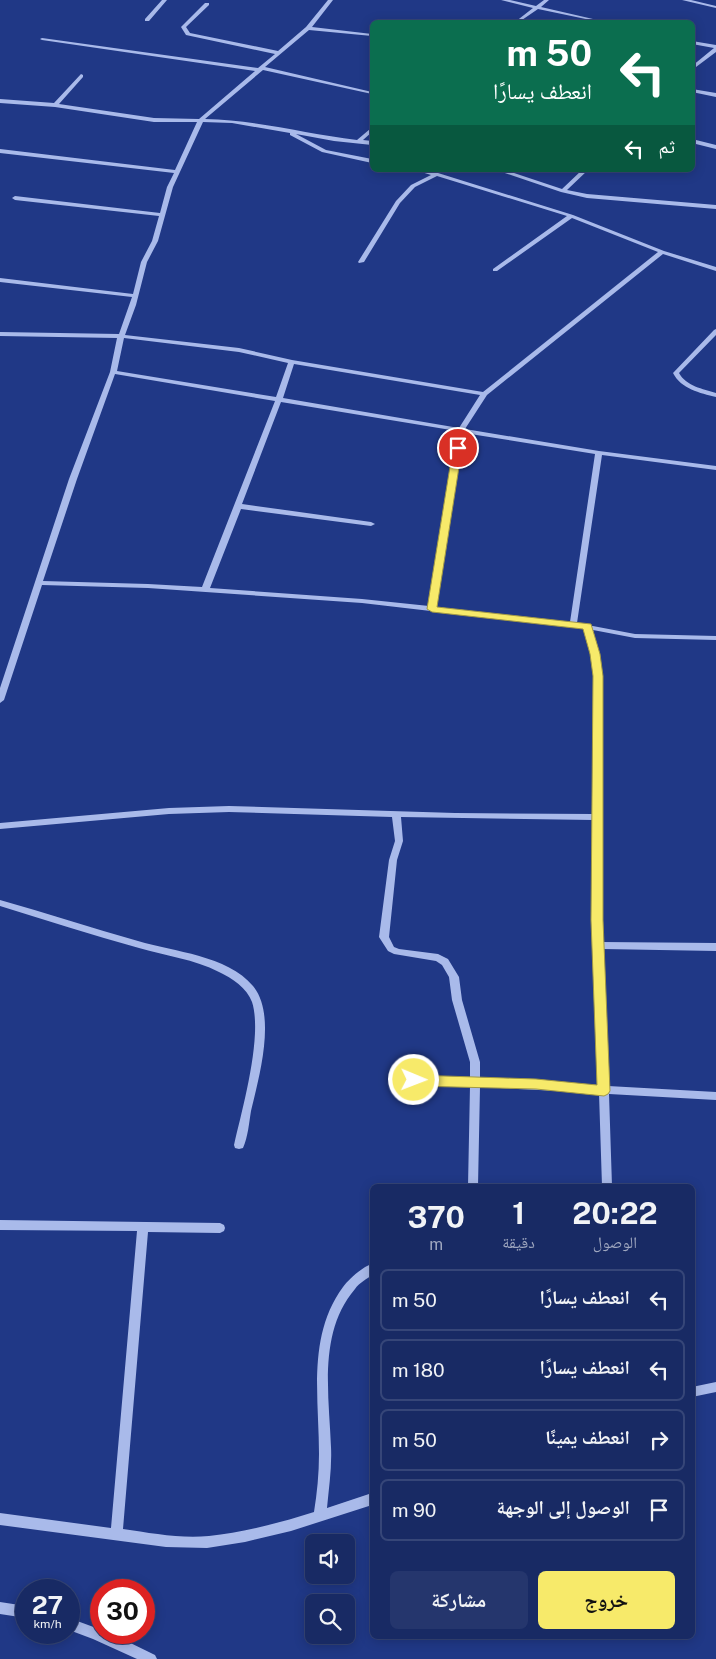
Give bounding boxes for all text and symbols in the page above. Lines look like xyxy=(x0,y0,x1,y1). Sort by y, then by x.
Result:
text: 50 m xyxy=(507,33,592,74)
icon: left xyxy=(610,40,675,105)
text: انعطف يسارًا xyxy=(493,78,592,104)
icon: left xyxy=(620,135,648,163)
text: ثم xyxy=(658,135,675,157)
pin xyxy=(437,427,479,469)
icon: arrive xyxy=(444,434,472,462)
position arrow xyxy=(387,1053,439,1105)
text: 1 xyxy=(512,1195,525,1231)
text: 20:22 xyxy=(572,1195,658,1231)
text: 370 xyxy=(408,1199,465,1235)
text: دقيقة xyxy=(502,1233,535,1252)
text: الوصول xyxy=(593,1233,637,1252)
text: m xyxy=(429,1235,443,1254)
text: انعطف يسارًا xyxy=(540,1286,630,1308)
icon: left xyxy=(645,1286,673,1314)
text: 50 m xyxy=(392,1289,437,1311)
text: انعطف يسارًا xyxy=(540,1356,630,1378)
icon: left xyxy=(645,1356,673,1384)
text: 180 m xyxy=(392,1359,445,1381)
text: انعطف يمينًا xyxy=(545,1426,630,1448)
icon: right xyxy=(645,1426,673,1454)
text: 50 m xyxy=(392,1429,437,1451)
text: الوصول إلى الوجهة xyxy=(496,1496,630,1518)
icon: arrive xyxy=(645,1496,673,1524)
text: 90 m xyxy=(392,1499,436,1521)
map controls xyxy=(305,1534,355,1644)
button: sound xyxy=(305,1534,355,1584)
button: مشاركة xyxy=(390,1571,528,1629)
button: خروج xyxy=(538,1571,675,1629)
speed limit sign: 30 xyxy=(90,1579,155,1644)
text: 27 xyxy=(32,1590,63,1620)
button: search xyxy=(305,1594,355,1644)
text: km/h xyxy=(33,1617,62,1631)

